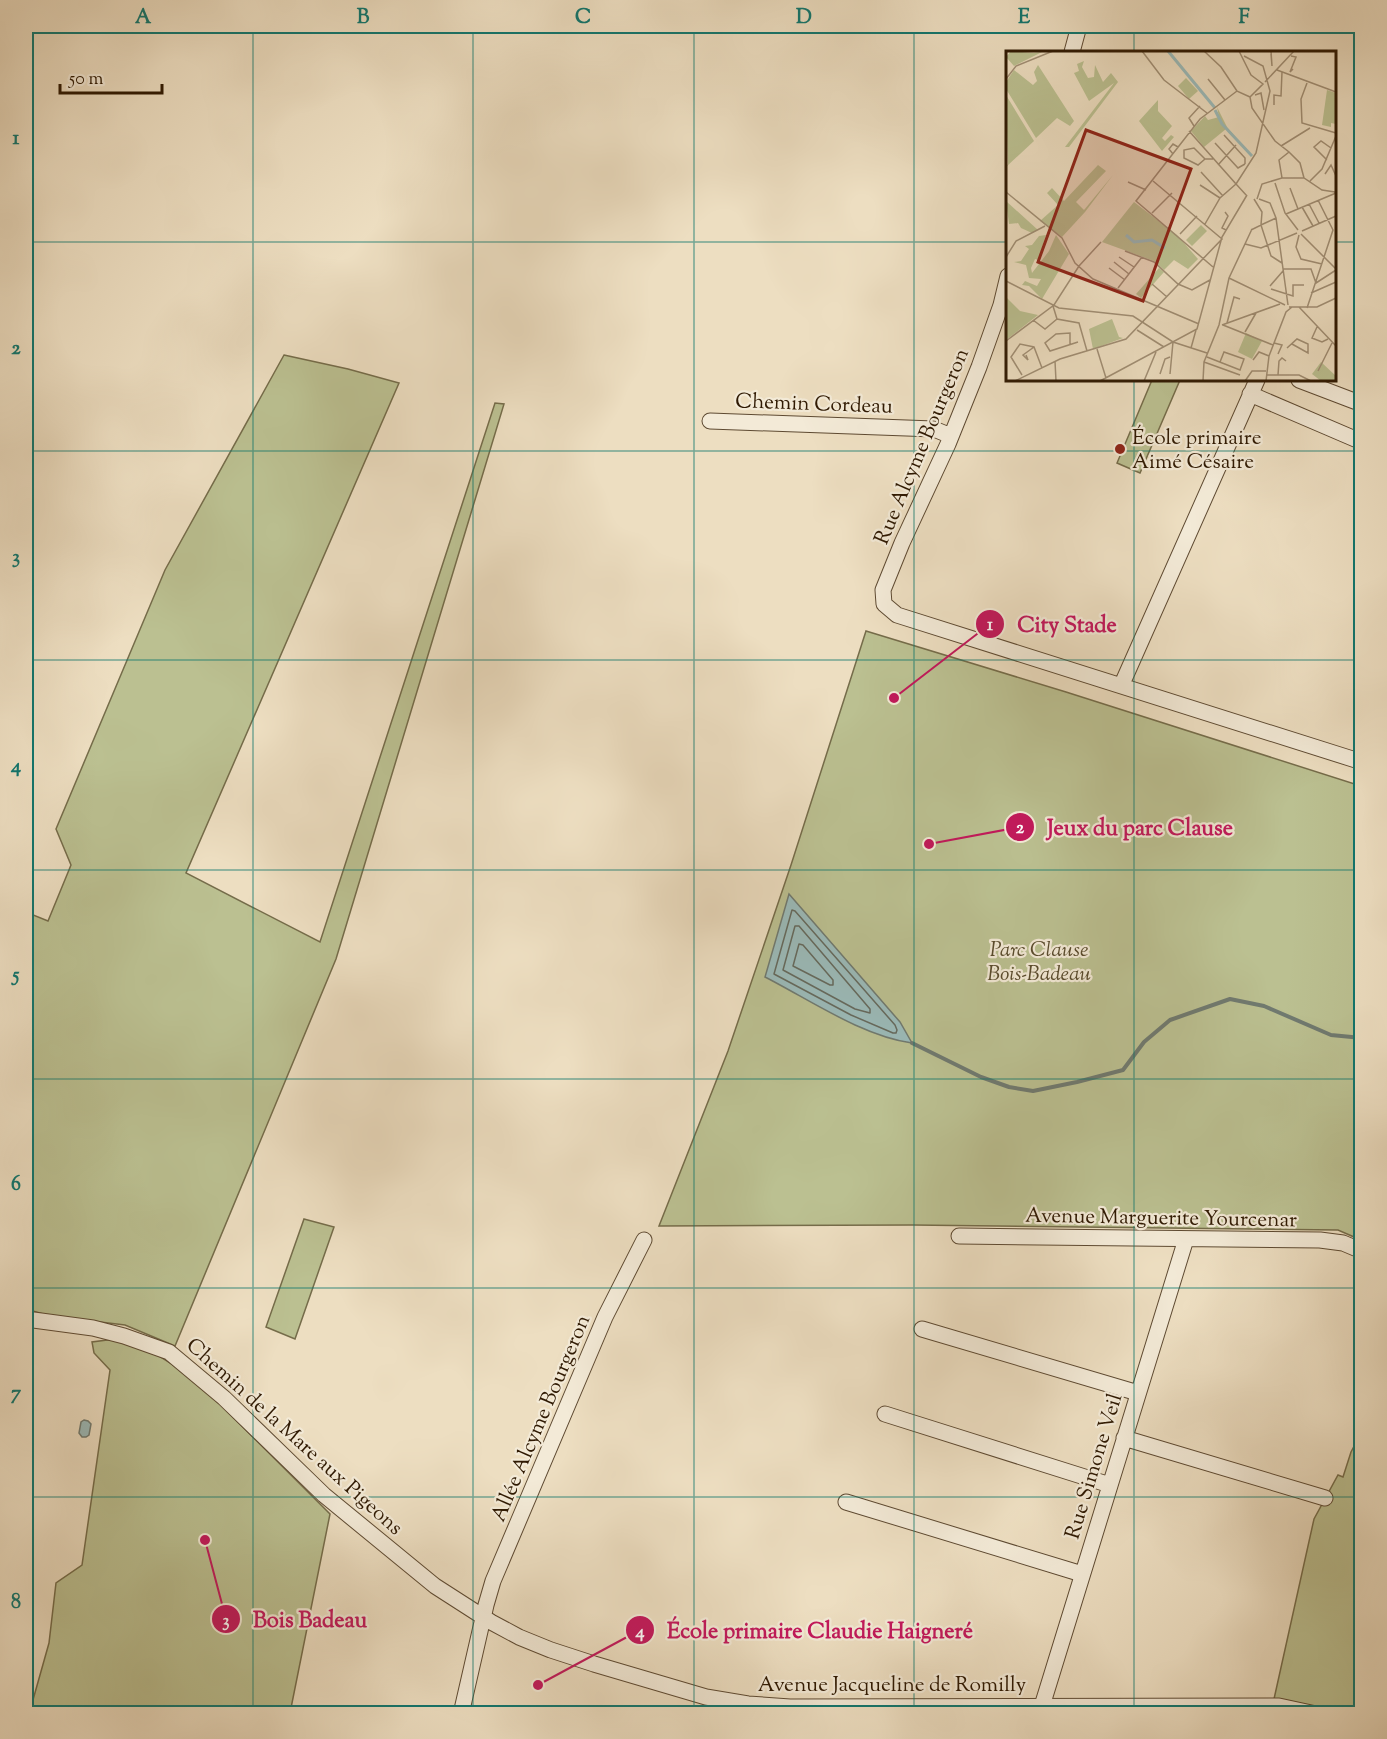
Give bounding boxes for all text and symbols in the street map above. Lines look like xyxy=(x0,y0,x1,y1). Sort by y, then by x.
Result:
text: A xyxy=(135,4,152,33)
text: B xyxy=(357,4,370,33)
text: C xyxy=(575,4,591,33)
text: D xyxy=(796,4,812,33)
text: E xyxy=(1018,4,1031,33)
text: F xyxy=(1238,4,1250,33)
inset map xyxy=(1006,51,1336,381)
scale bar xyxy=(60,57,162,95)
text: 50 m xyxy=(68,67,104,93)
text: 1 xyxy=(13,125,20,154)
text: 2 xyxy=(11,335,21,364)
street label: Rue Alcyme Bourgeron xyxy=(868,344,978,550)
street label: Chemin Cordeau xyxy=(735,387,893,423)
place label: École primaire Aimé Césaire xyxy=(1132,424,1262,478)
marker: École primaire Aimé Césaire xyxy=(1113,442,1127,456)
text: 3 xyxy=(12,544,20,573)
callout: City Stade xyxy=(975,604,1129,644)
text: City Stade xyxy=(1017,611,1117,643)
text: 1 xyxy=(987,613,994,639)
text: 4 xyxy=(10,753,21,782)
callout: Jeux du parc Clause xyxy=(1005,807,1245,847)
text: Jeux du parc Clause xyxy=(1045,814,1233,846)
text: 2 xyxy=(1016,816,1025,842)
park label: Parc Clause Bois-Badeau xyxy=(987,936,1091,990)
text: 5 xyxy=(11,962,20,991)
text: 6 xyxy=(11,1171,21,1200)
street label: Avenue Marguerite Yourcenar xyxy=(1025,1202,1297,1236)
street label: Allée Alcyme Bourgeron xyxy=(485,1311,599,1527)
street label: Chemin de la Mare aux Pigeons xyxy=(179,1332,409,1543)
text: 7 xyxy=(11,1380,22,1409)
street label: Rue Simone Veil xyxy=(1059,1390,1131,1543)
text: 8 xyxy=(11,1589,21,1618)
callout: Bois Badeau xyxy=(211,1599,379,1639)
text: Bois Badeau xyxy=(253,1606,367,1638)
text: 3 xyxy=(222,1609,230,1635)
callout: École primaire Claudie Haigneré xyxy=(625,1610,985,1650)
text: École primaire Claudie Haigneré xyxy=(667,1616,973,1649)
text: 4 xyxy=(634,1620,645,1646)
street label: Avenue Jacqueline de Romilly xyxy=(758,1671,1027,1701)

